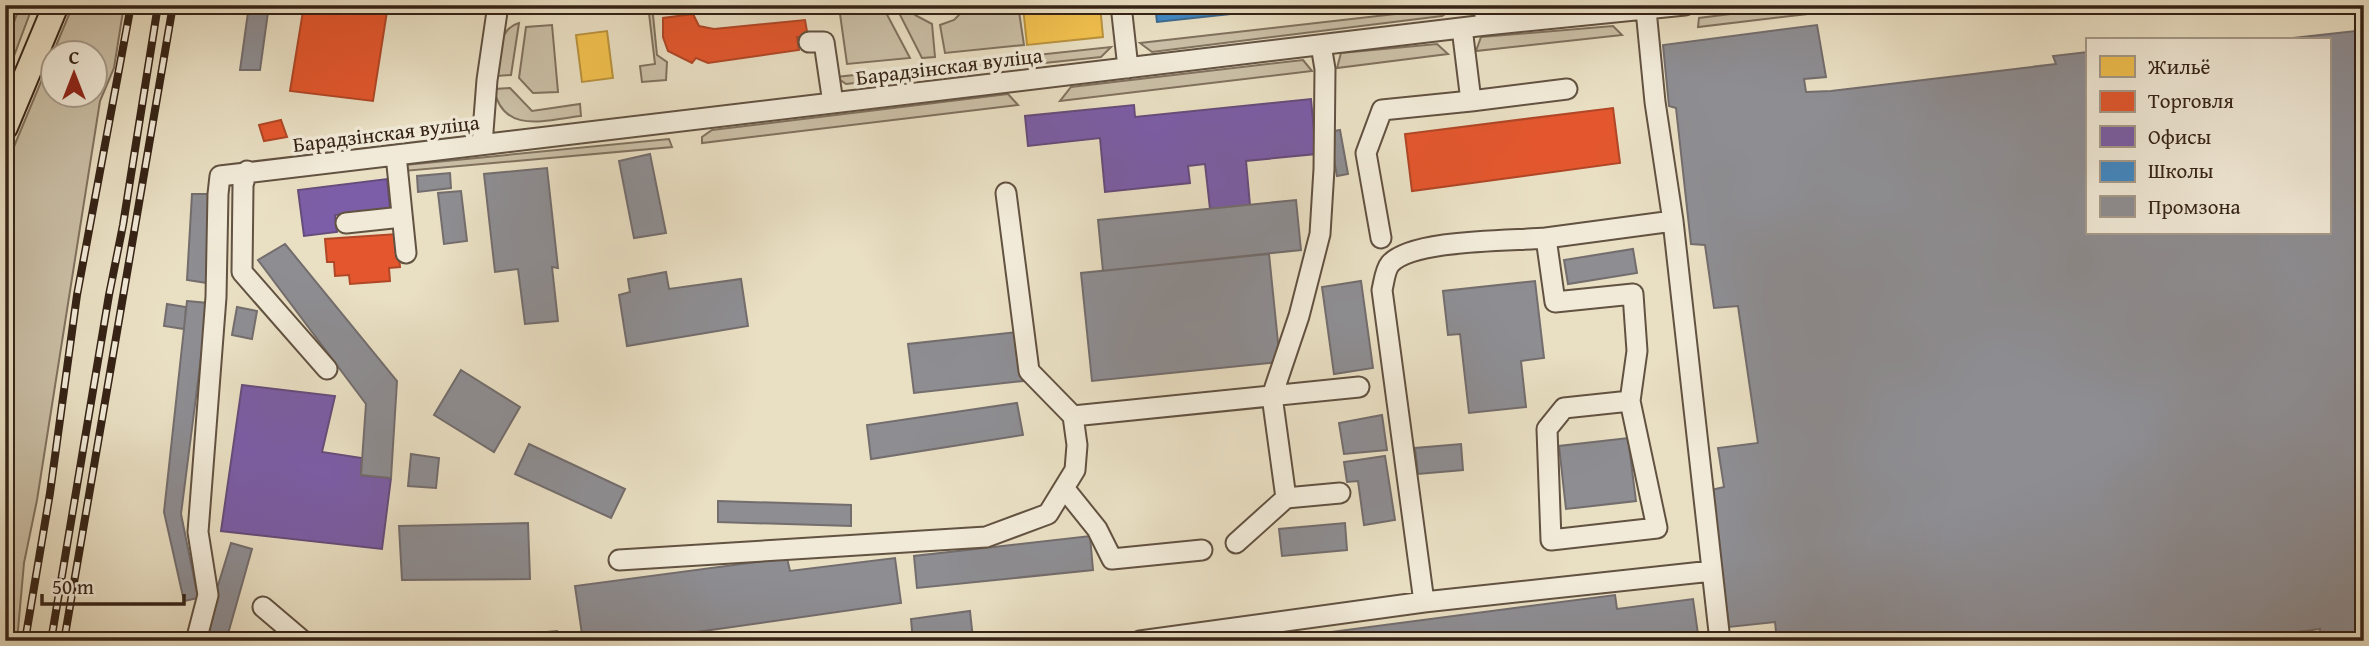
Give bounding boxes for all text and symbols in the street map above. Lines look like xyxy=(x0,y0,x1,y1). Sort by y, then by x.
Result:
north arrow xyxy=(38,38,108,108)
legend xyxy=(2086,38,2330,234)
street label: Барадзінская вуліца xyxy=(854,39,1044,93)
text: С xyxy=(69,43,80,71)
text: Жильё xyxy=(2147,51,2211,82)
text: Торговля xyxy=(2148,85,2234,116)
street label: Барадзінская вуліца xyxy=(291,106,481,160)
text: Офисы xyxy=(2148,121,2212,152)
text: Школы xyxy=(2148,155,2214,186)
text: Промзона xyxy=(2148,191,2241,222)
scale bar xyxy=(42,562,184,606)
text: 50 m xyxy=(52,571,94,602)

